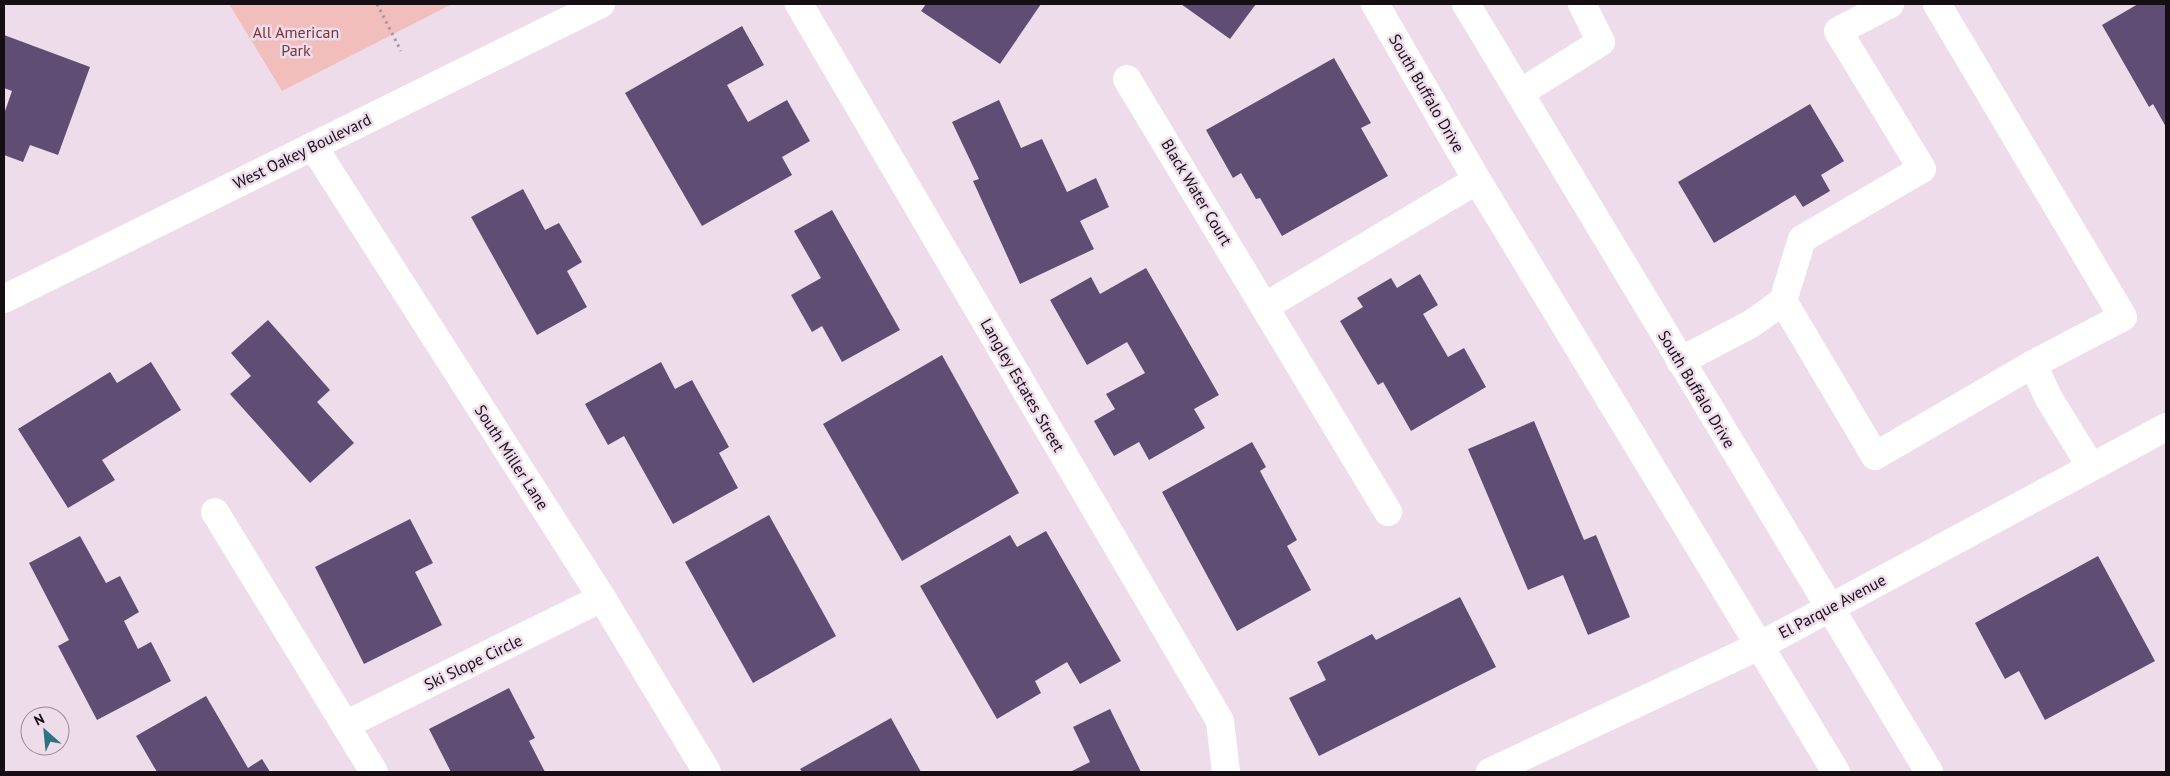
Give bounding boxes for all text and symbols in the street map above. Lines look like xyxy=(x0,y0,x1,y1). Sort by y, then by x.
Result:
park label: All American Park xyxy=(253,22,339,60)
street label: South Buffalo Drive xyxy=(1385,30,1469,156)
street label: West Oakey Boulevard xyxy=(230,109,374,193)
street label: Black Water Court xyxy=(1157,135,1237,250)
street label: Langley Estates Street xyxy=(977,315,1070,456)
street label: South Buffalo Drive xyxy=(1654,327,1740,451)
street label: South Miller Lane xyxy=(471,401,553,513)
street label: El Parque Avenue xyxy=(1775,569,1889,643)
street label: Ski Slope Circle xyxy=(421,630,525,694)
north arrow xyxy=(20,706,70,756)
text: N xyxy=(31,709,47,730)

